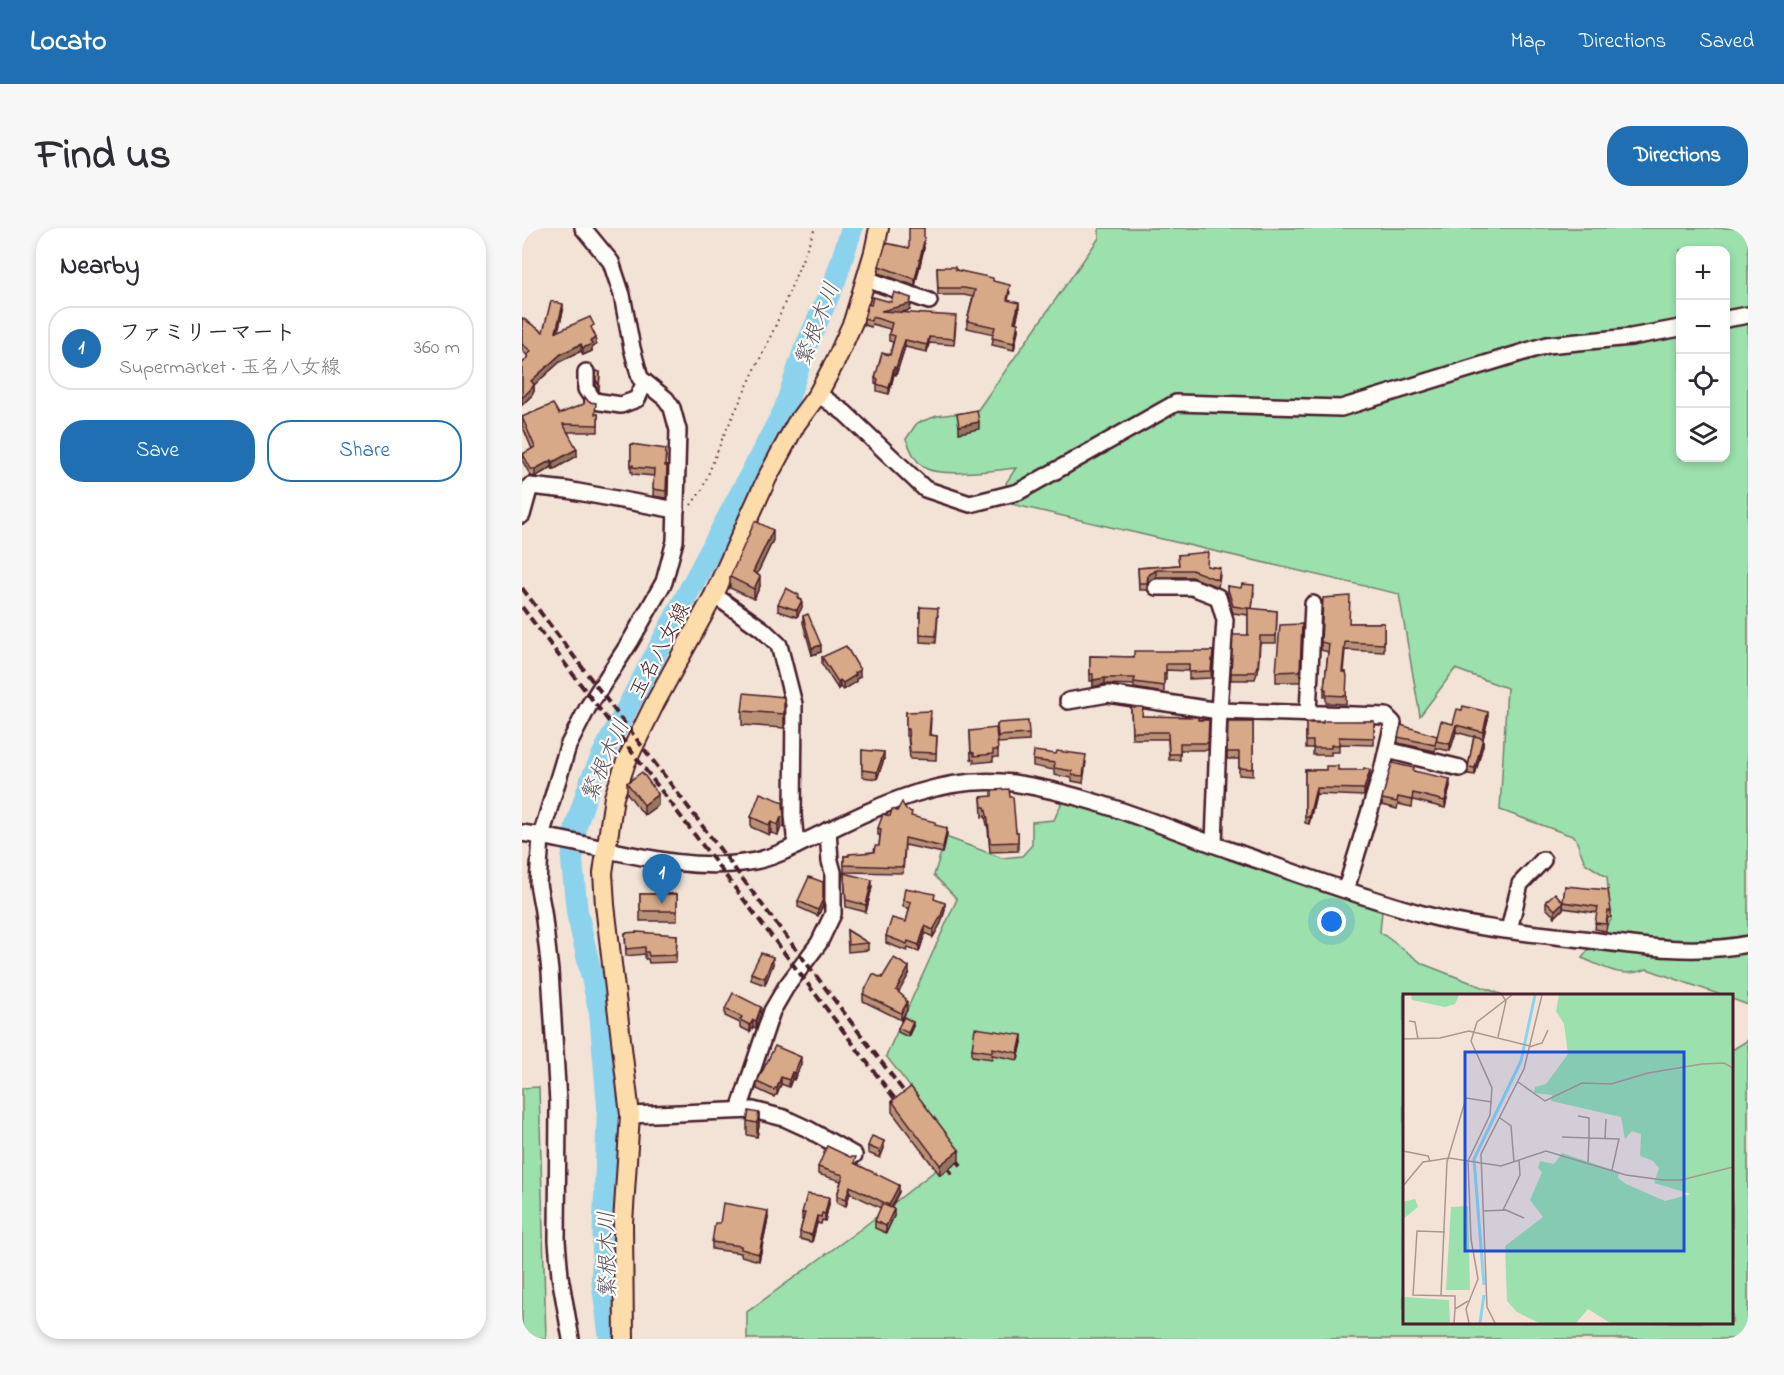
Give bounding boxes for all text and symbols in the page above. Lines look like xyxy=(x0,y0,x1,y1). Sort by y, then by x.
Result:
text: Locato xyxy=(30,22,106,63)
text: Map xyxy=(1510,27,1546,57)
text: Directions xyxy=(1579,27,1666,57)
text: Saved xyxy=(1699,27,1754,57)
text: Find us xyxy=(36,126,171,187)
button: Directions xyxy=(1607,126,1748,186)
map controls xyxy=(1676,246,1730,462)
button: + xyxy=(1676,246,1730,300)
text: Nearby xyxy=(60,248,139,286)
water label: 繁根木川 xyxy=(788,278,850,372)
button: − xyxy=(1676,300,1730,354)
text: ファミリーマート xyxy=(119,318,296,350)
text: 1 xyxy=(78,334,85,363)
text: 360 m xyxy=(414,334,460,363)
text: Supermarket · 玉名八女線 xyxy=(119,354,340,383)
button: locate xyxy=(1676,354,1730,408)
button: layers xyxy=(1676,408,1730,462)
button: Save xyxy=(60,420,255,482)
button: Share xyxy=(267,420,462,482)
street label: 玉名八女線 xyxy=(623,598,699,704)
water label: 繁根木川 xyxy=(574,715,639,808)
pin: 1 xyxy=(642,854,682,904)
your location xyxy=(1317,907,1346,936)
inset map xyxy=(1403,994,1733,1324)
water label: 繁根木川 xyxy=(592,1211,626,1299)

